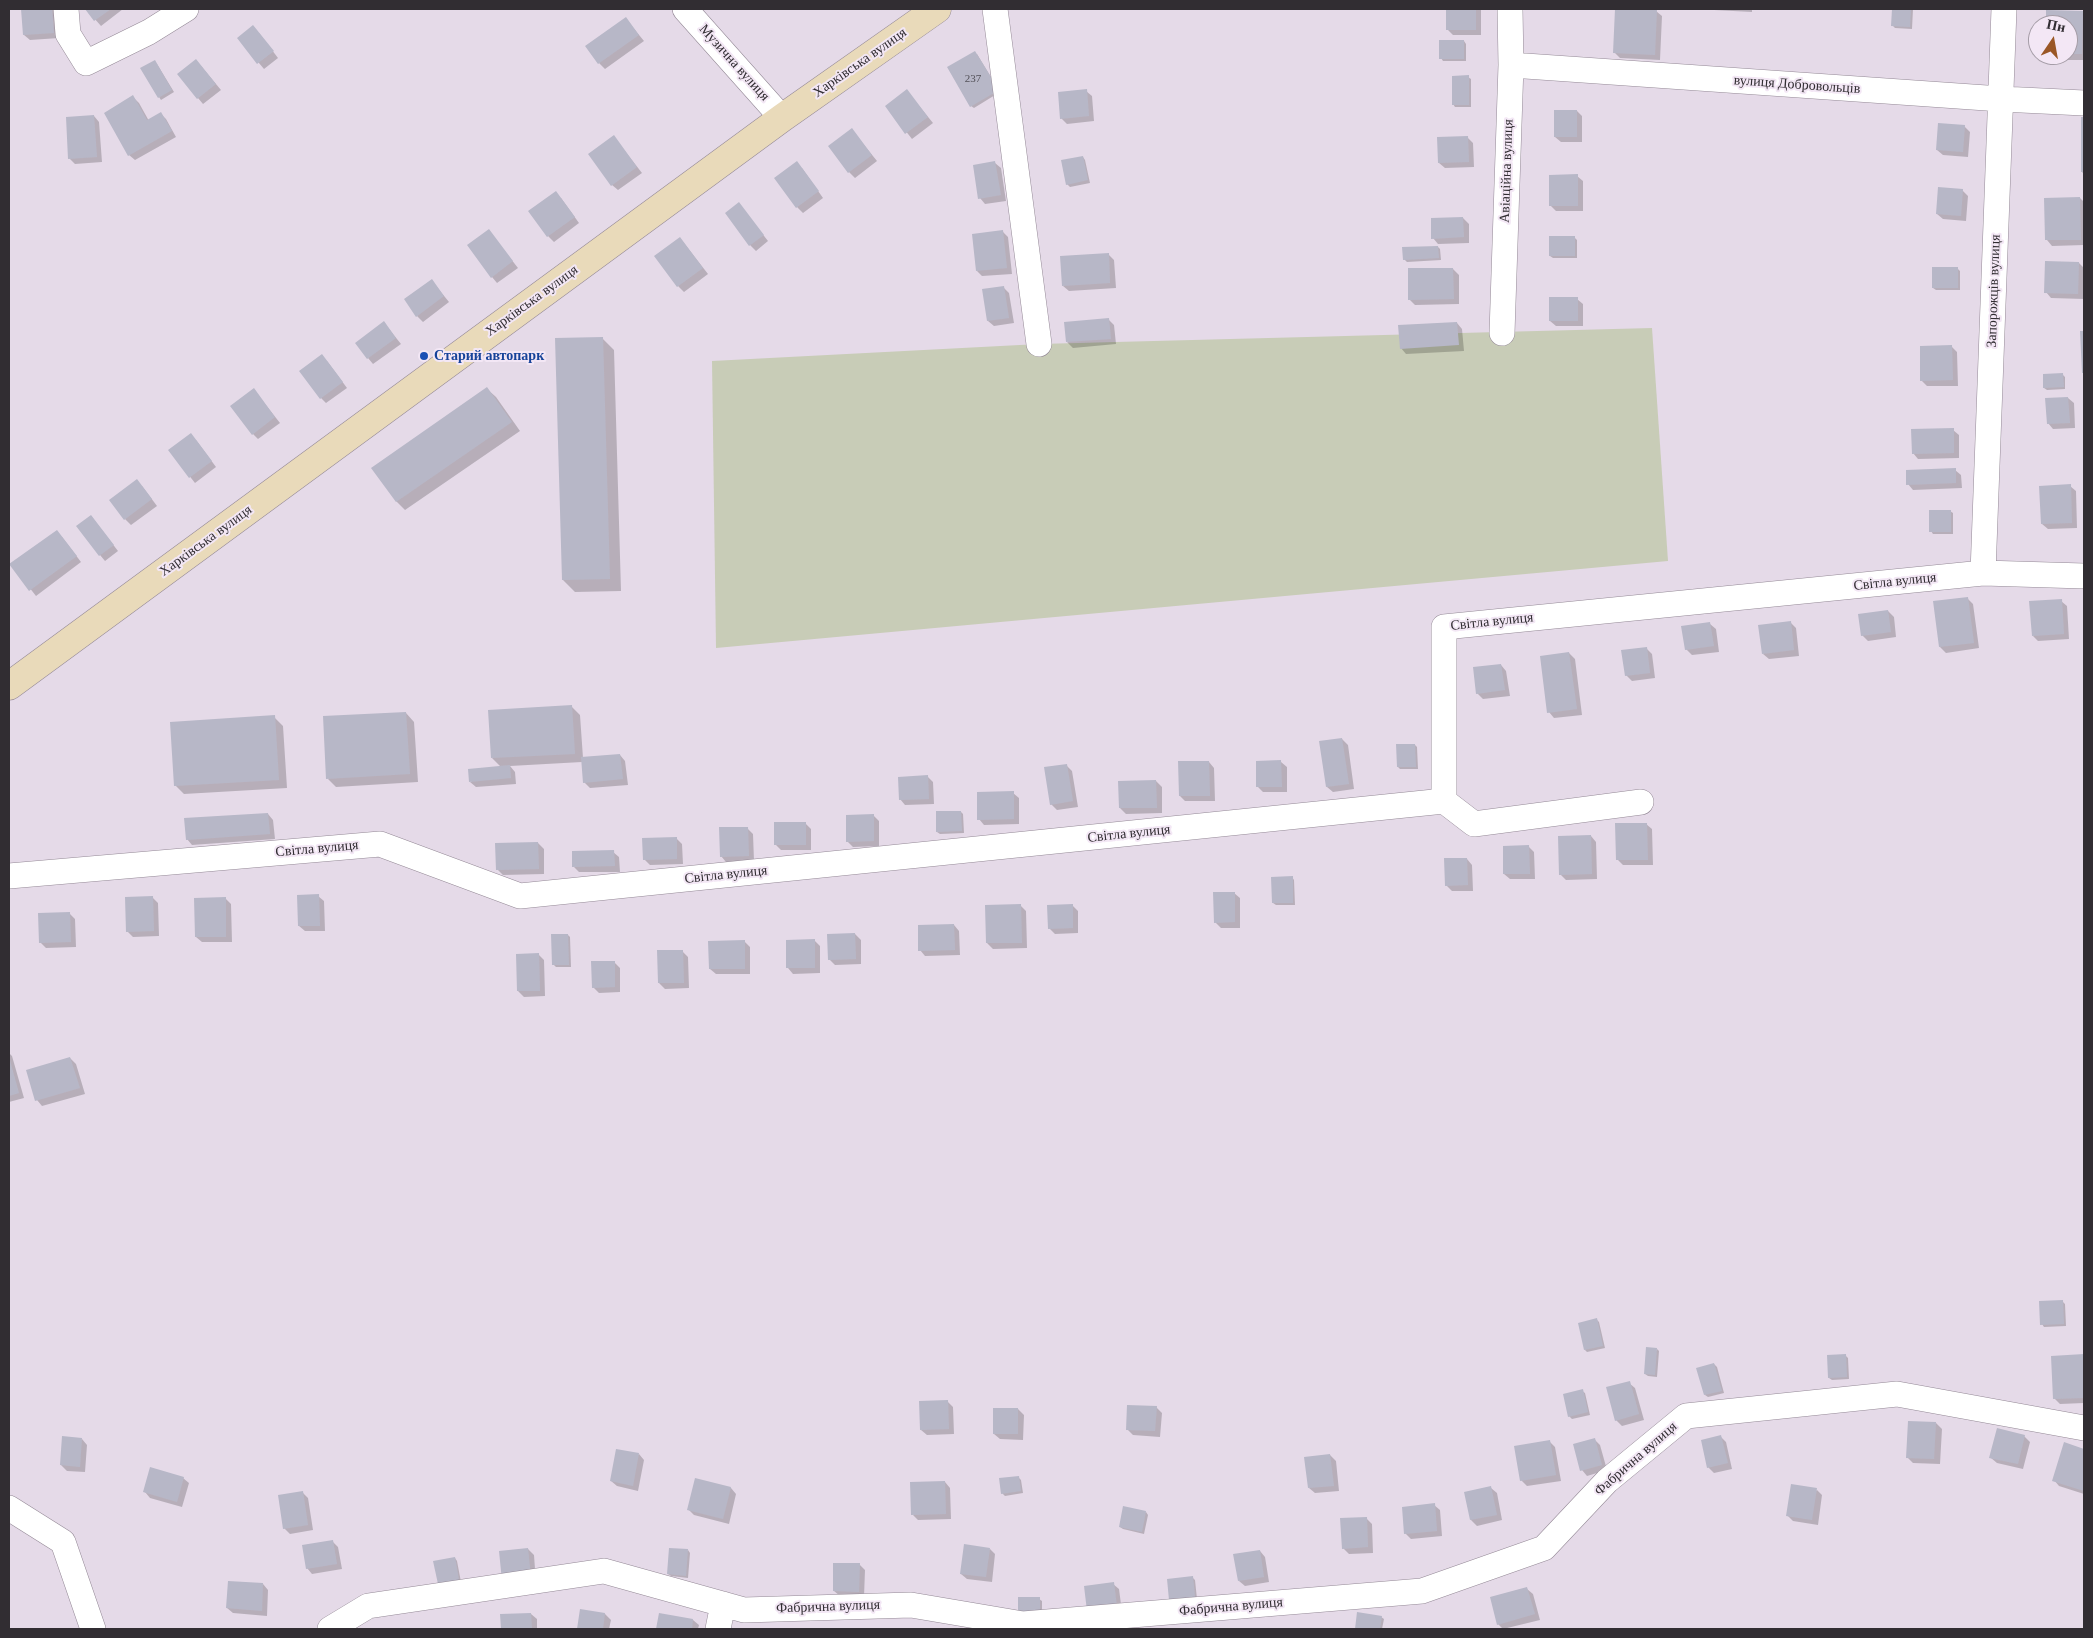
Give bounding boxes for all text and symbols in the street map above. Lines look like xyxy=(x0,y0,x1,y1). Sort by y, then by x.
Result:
north arrow xyxy=(2028,15,2078,65)
text: Пн xyxy=(2045,17,2067,35)
street label: Музична вулиця xyxy=(695,21,773,105)
street label: Харківська вулиця xyxy=(810,24,910,102)
house number: 237 xyxy=(965,72,981,86)
street label: вулиця Добровольців xyxy=(1733,72,1861,98)
street label: Авіаційна вулиця xyxy=(1497,119,1517,223)
street label: Запорожців вулиця xyxy=(1984,234,2004,348)
street label: Харківська вулиця xyxy=(482,262,582,340)
place label: Старий автопарк xyxy=(434,348,544,364)
marker: Старий автопарк xyxy=(418,350,430,362)
street label: Харківська вулиця xyxy=(156,502,256,580)
street label: Світла вулиця xyxy=(1853,569,1937,595)
street label: Світла вулиця xyxy=(1450,609,1534,635)
street label: Світла вулиця xyxy=(1087,821,1171,847)
street label: Світла вулиця xyxy=(275,837,359,861)
street label: Світла вулиця xyxy=(684,862,768,888)
street label: Фабрична вулиця xyxy=(1591,1419,1681,1499)
street label: Фабрична вулиця xyxy=(1178,1594,1284,1620)
street label: Фабрична вулиця xyxy=(776,1597,880,1617)

